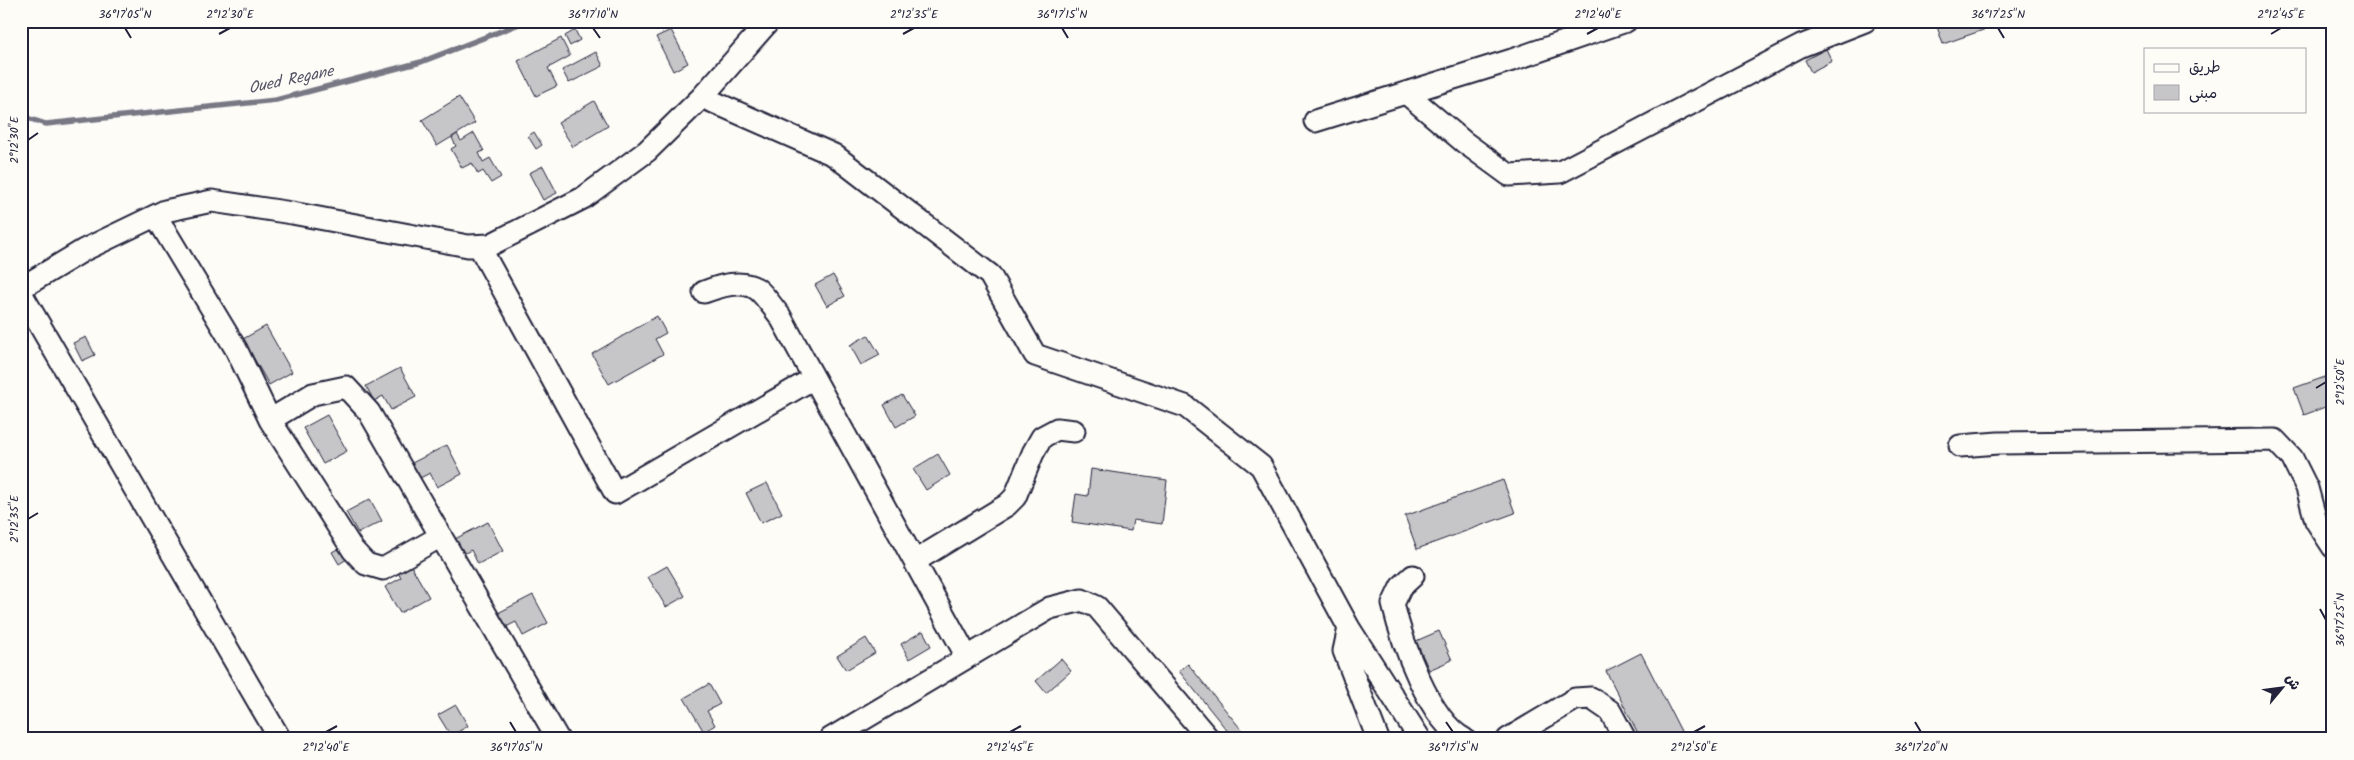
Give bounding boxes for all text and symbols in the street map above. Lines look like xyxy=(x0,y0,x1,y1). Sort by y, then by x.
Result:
text: 36°17'05"N xyxy=(98,5,152,24)
text: 2°12'30"E xyxy=(206,5,255,24)
text: 36°17'10"N xyxy=(568,5,618,24)
text: 2°12'35"E xyxy=(890,5,939,24)
text: 36°17'15"N xyxy=(1037,5,1087,24)
text: 2°12'40"E xyxy=(1574,5,1623,24)
text: 36°17'25"N xyxy=(1971,5,2025,24)
text: 2°12'45"E xyxy=(2257,5,2306,24)
legend xyxy=(2144,48,2306,112)
text: طريق xyxy=(2189,56,2221,80)
water label: Oued Regane xyxy=(246,58,338,101)
text: مبنى xyxy=(2189,82,2217,106)
text: 2°12'30"E xyxy=(5,115,24,164)
text: 2°12'50"E xyxy=(2331,358,2350,405)
text: 2°12'35"E xyxy=(5,494,24,543)
text: 36°17'25"N xyxy=(2331,593,2350,647)
north arrow xyxy=(2256,662,2306,712)
text: ش xyxy=(2279,670,2306,694)
text: 2°12'40"E xyxy=(302,738,351,757)
text: 36°17'05"N xyxy=(489,738,543,757)
text: 2°12'45"E xyxy=(986,738,1035,757)
text: 36°17'15"N xyxy=(1428,738,1478,757)
text: 2°12'50"E xyxy=(1671,738,1718,757)
text: 36°17'20"N xyxy=(1894,738,1948,757)

